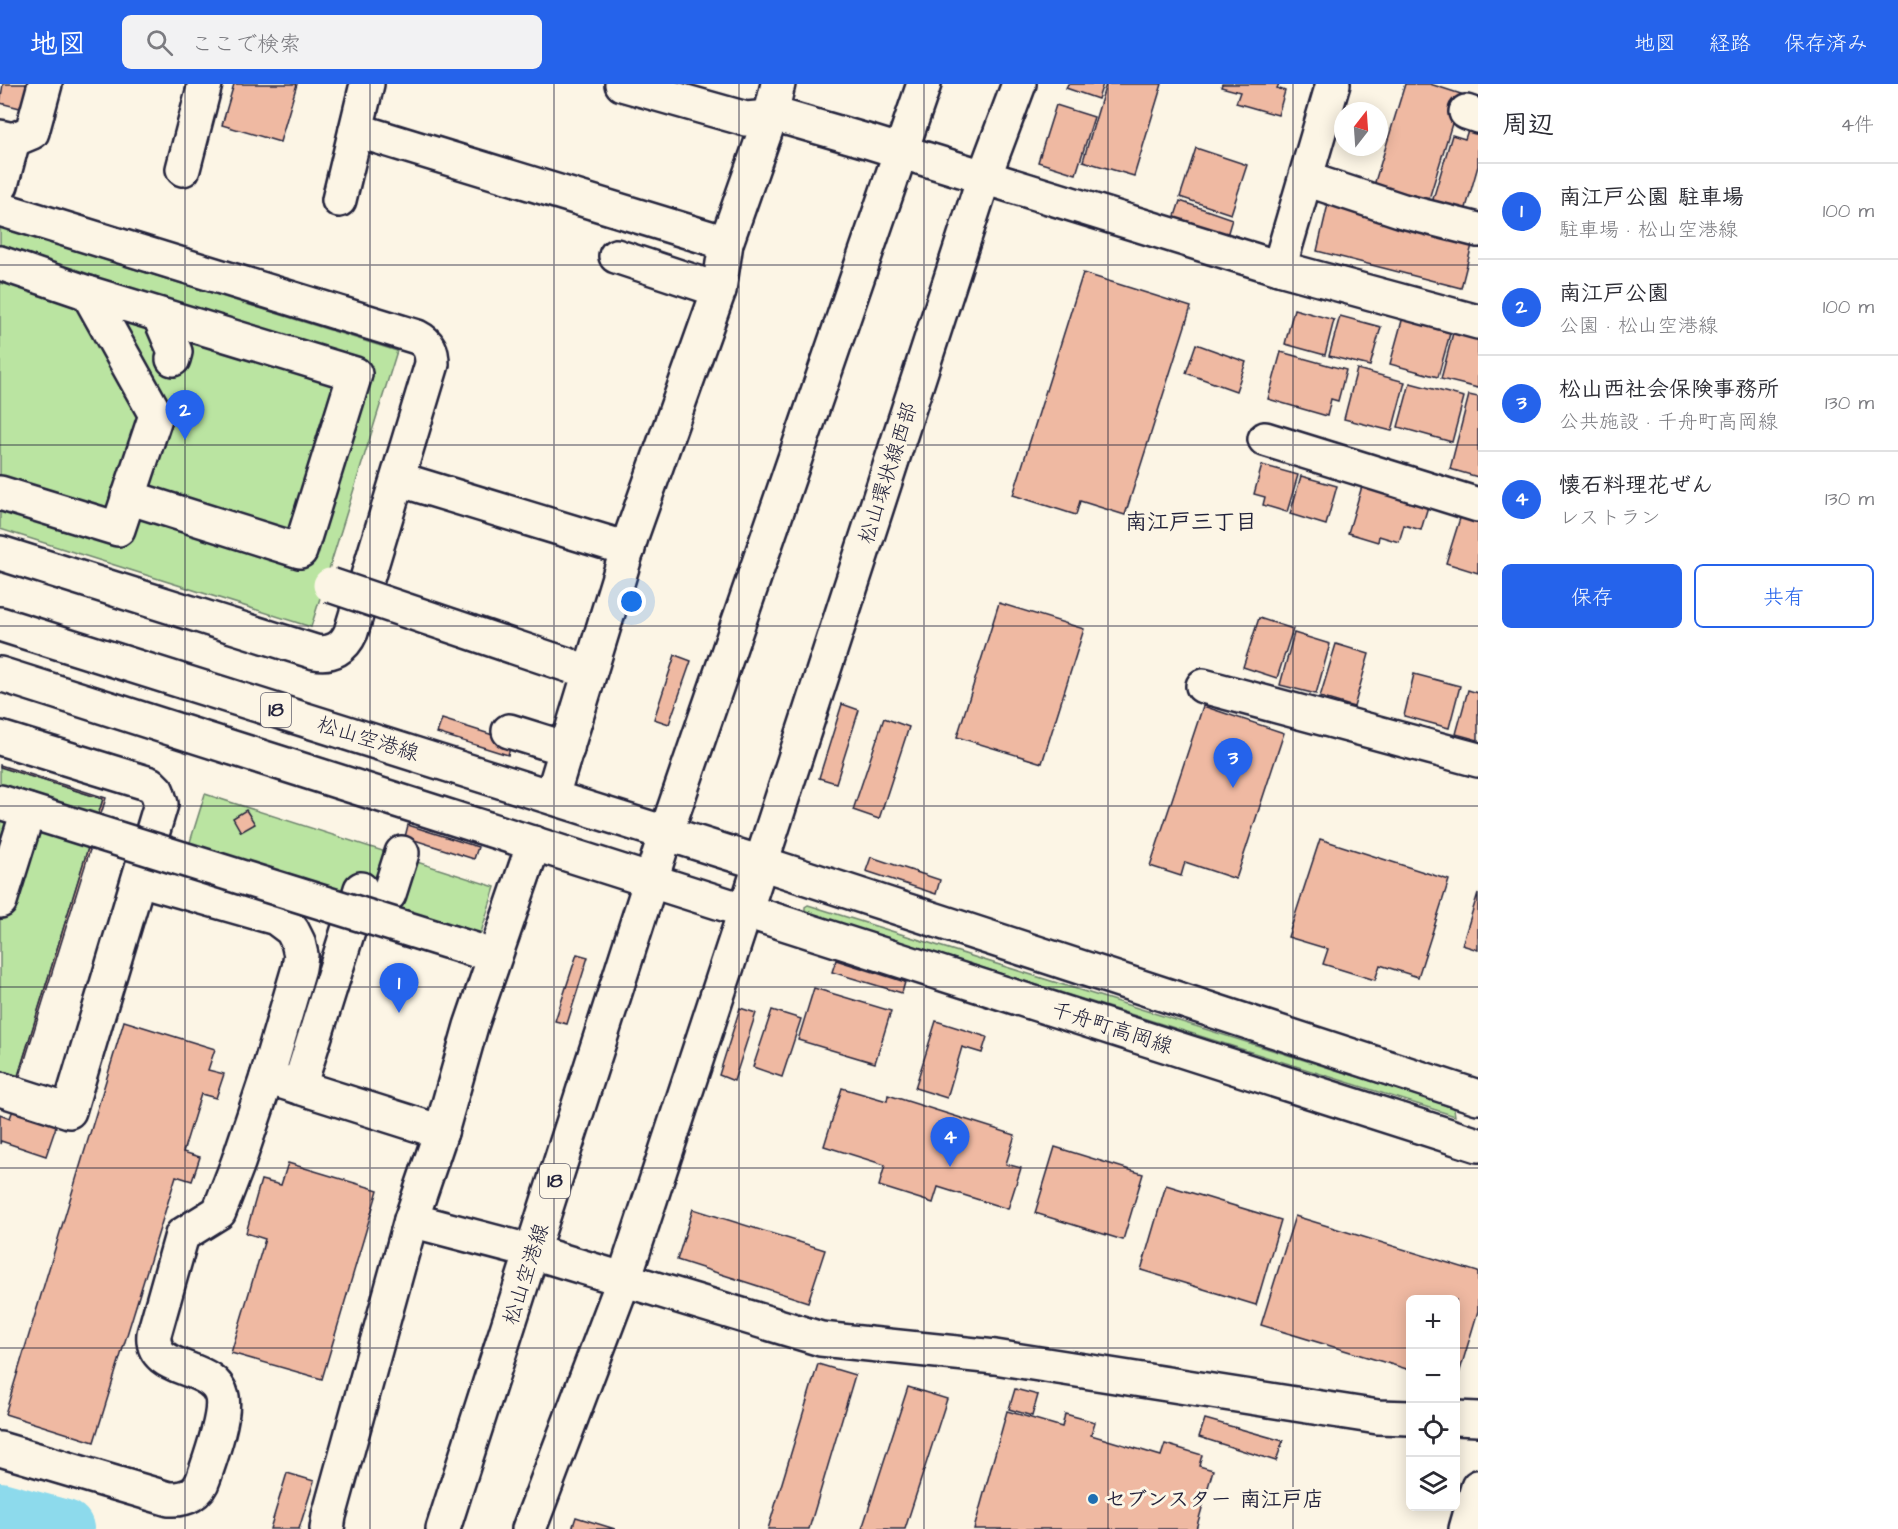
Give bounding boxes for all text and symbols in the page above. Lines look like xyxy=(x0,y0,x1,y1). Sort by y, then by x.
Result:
search box xyxy=(122,15,542,69)
text: 地図 xyxy=(30,25,86,64)
icon: search xyxy=(143,26,176,59)
text: ここで検索 xyxy=(191,29,301,60)
text: 地図 xyxy=(1634,29,1676,58)
text: 経路 xyxy=(1709,29,1751,58)
text: 保存済み xyxy=(1784,29,1868,58)
north arrow xyxy=(1334,102,1388,156)
text: 周辺 xyxy=(1502,107,1554,143)
text: 4件 xyxy=(1840,111,1874,139)
text: 南江戸公園 駐車場 xyxy=(1559,182,1744,213)
text: 1 xyxy=(1520,197,1523,225)
text: 100 m xyxy=(1823,197,1874,225)
text: 駐車場 · 松山空港線 xyxy=(1559,216,1738,244)
text: 南江戸公園 xyxy=(1559,278,1669,309)
text: 2 xyxy=(1516,293,1527,321)
text: 100 m xyxy=(1823,293,1874,321)
text: 公園 · 松山空港線 xyxy=(1559,312,1718,340)
text: 松山西社会保険事務所 xyxy=(1559,374,1779,405)
text: 3 xyxy=(1516,389,1527,417)
text: 130 m xyxy=(1825,389,1874,417)
pin: 2 xyxy=(166,390,204,440)
street label: 松山環状線西部 xyxy=(851,399,925,547)
text: 公共施設 · 千舟町高岡線 xyxy=(1559,408,1778,436)
text: 懐石料理花ぜん xyxy=(1559,470,1713,501)
text: 4 xyxy=(1515,485,1528,513)
text: 130 m xyxy=(1825,485,1874,513)
text: レストラン xyxy=(1559,504,1661,532)
district label: 南江戸三丁目 xyxy=(1125,507,1257,538)
button: 保存 xyxy=(1502,564,1682,628)
button: 共有 xyxy=(1694,564,1874,628)
your location xyxy=(617,587,646,616)
road number: 18 xyxy=(261,693,291,727)
street label: 松山空港線 xyxy=(314,710,422,768)
pin: 3 xyxy=(1214,738,1252,788)
pin: 1 xyxy=(380,964,418,1013)
street label: 千舟町高岡線 xyxy=(1048,995,1176,1061)
pin: 4 xyxy=(930,1118,970,1167)
road number: 18 xyxy=(540,1164,570,1198)
street label: 松山空港線 xyxy=(496,1220,556,1328)
map controls xyxy=(1406,1295,1460,1511)
button: + xyxy=(1406,1295,1460,1349)
button: − xyxy=(1406,1349,1460,1403)
button: locate xyxy=(1406,1403,1460,1457)
button: layers xyxy=(1406,1457,1460,1511)
place label: セブンスター 南江戸店 xyxy=(1105,1485,1324,1514)
marker: セブンスター 南江戸店 xyxy=(1086,1492,1100,1506)

